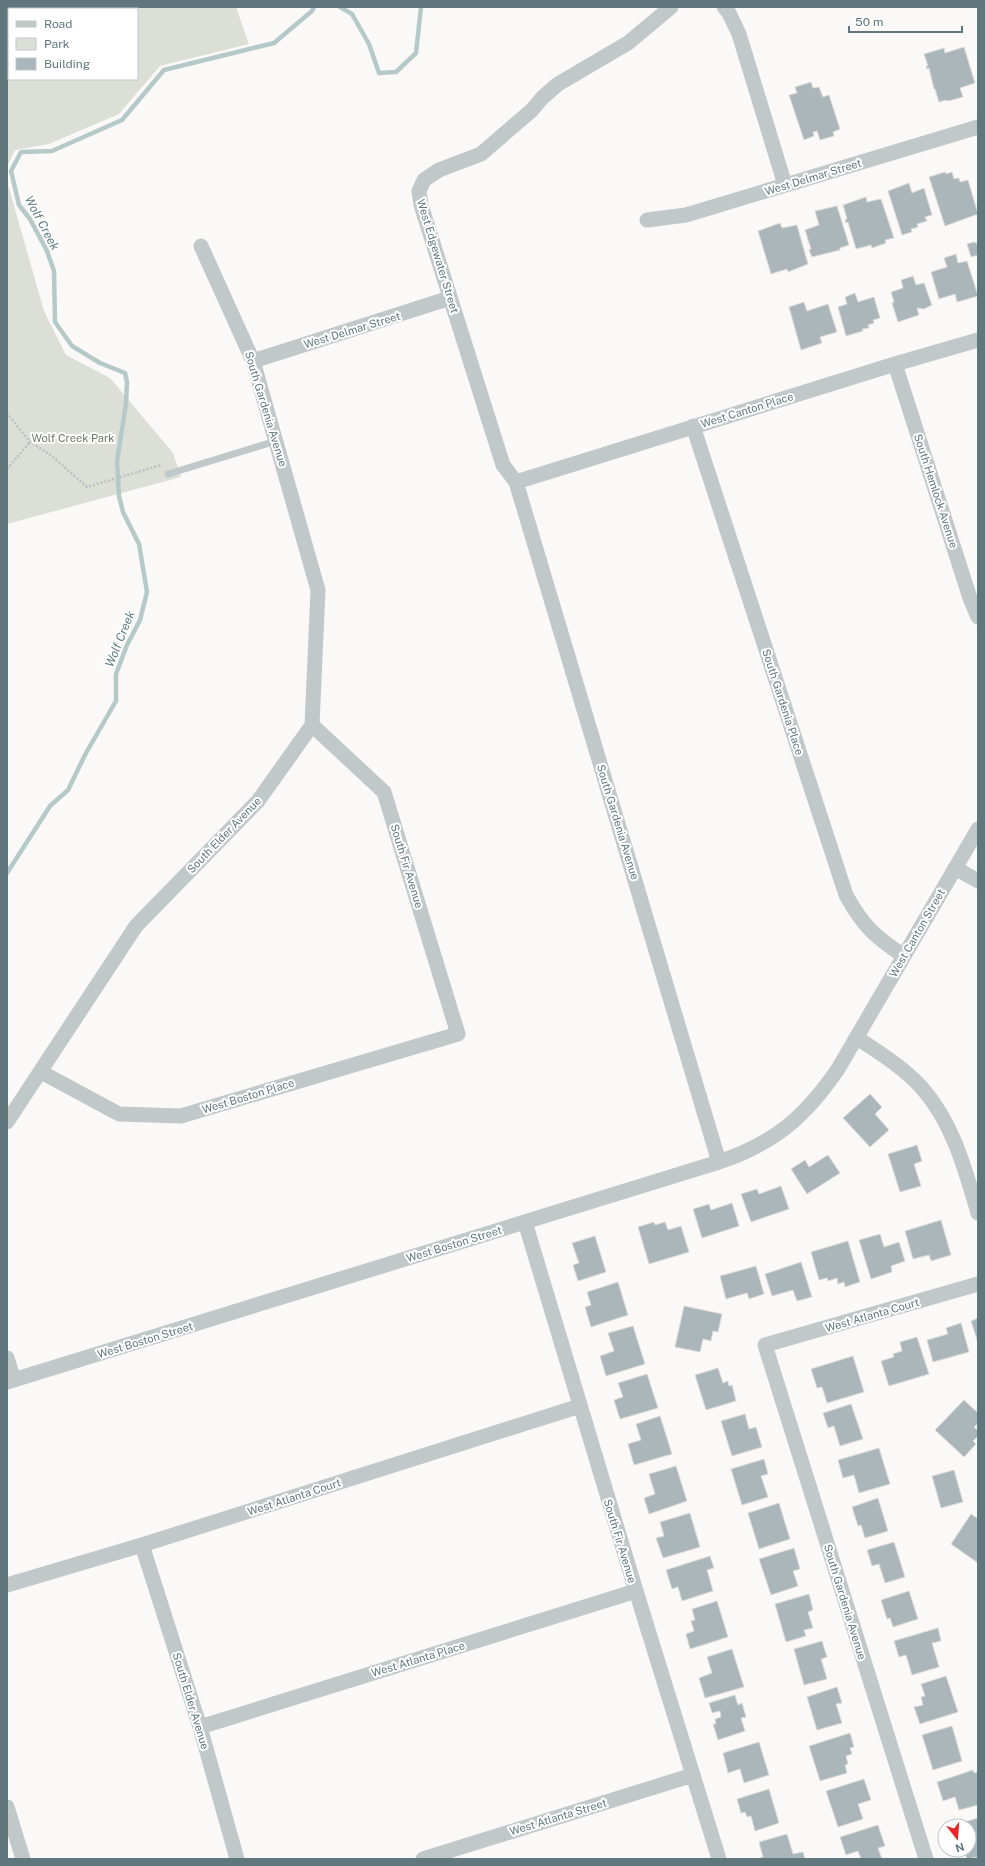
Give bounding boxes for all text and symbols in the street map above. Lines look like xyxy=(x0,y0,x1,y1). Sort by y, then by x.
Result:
legend xyxy=(8,8,138,80)
scale bar xyxy=(849,8,962,34)
text: 50 m xyxy=(855,15,883,29)
text: Road xyxy=(44,17,72,31)
text: Park xyxy=(44,37,70,51)
text: Building xyxy=(44,57,90,71)
street label: West Delmar Street xyxy=(763,157,863,197)
water label: Wolf Creek xyxy=(22,193,62,253)
street label: West Edgewater Street xyxy=(415,198,461,314)
street label: West Delmar Street xyxy=(302,310,402,350)
street label: South Gardenia Avenue xyxy=(243,350,289,468)
street label: West Canton Place xyxy=(699,390,795,430)
park label: Wolf Creek Park xyxy=(32,432,114,444)
street label: South Hemlock Avenue xyxy=(912,432,960,550)
water label: Wolf Creek xyxy=(102,608,138,669)
street label: South Gardenia Place xyxy=(760,647,806,757)
street label: South Gardenia Avenue xyxy=(595,763,641,881)
street label: South Elder Avenue xyxy=(185,795,263,875)
street label: South Fir Avenue xyxy=(388,822,426,910)
street label: West Canton Street xyxy=(887,887,947,979)
street label: West Boston Place xyxy=(201,1076,295,1116)
street label: West Boston Street xyxy=(405,1224,503,1264)
street label: West Atlanta Court xyxy=(824,1296,920,1334)
street label: West Boston Street xyxy=(96,1320,194,1360)
street label: West Atlanta Court xyxy=(246,1476,342,1518)
street label: South Fir Avenue xyxy=(601,1497,639,1585)
street label: South Gardenia Avenue xyxy=(822,1543,868,1661)
street label: West Atlanta Place xyxy=(370,1639,466,1679)
street label: South Elder Avenue xyxy=(171,1651,211,1751)
street label: West Atlanta Street xyxy=(508,1797,608,1837)
north arrow xyxy=(937,1818,977,1858)
text: N xyxy=(954,1841,966,1855)

